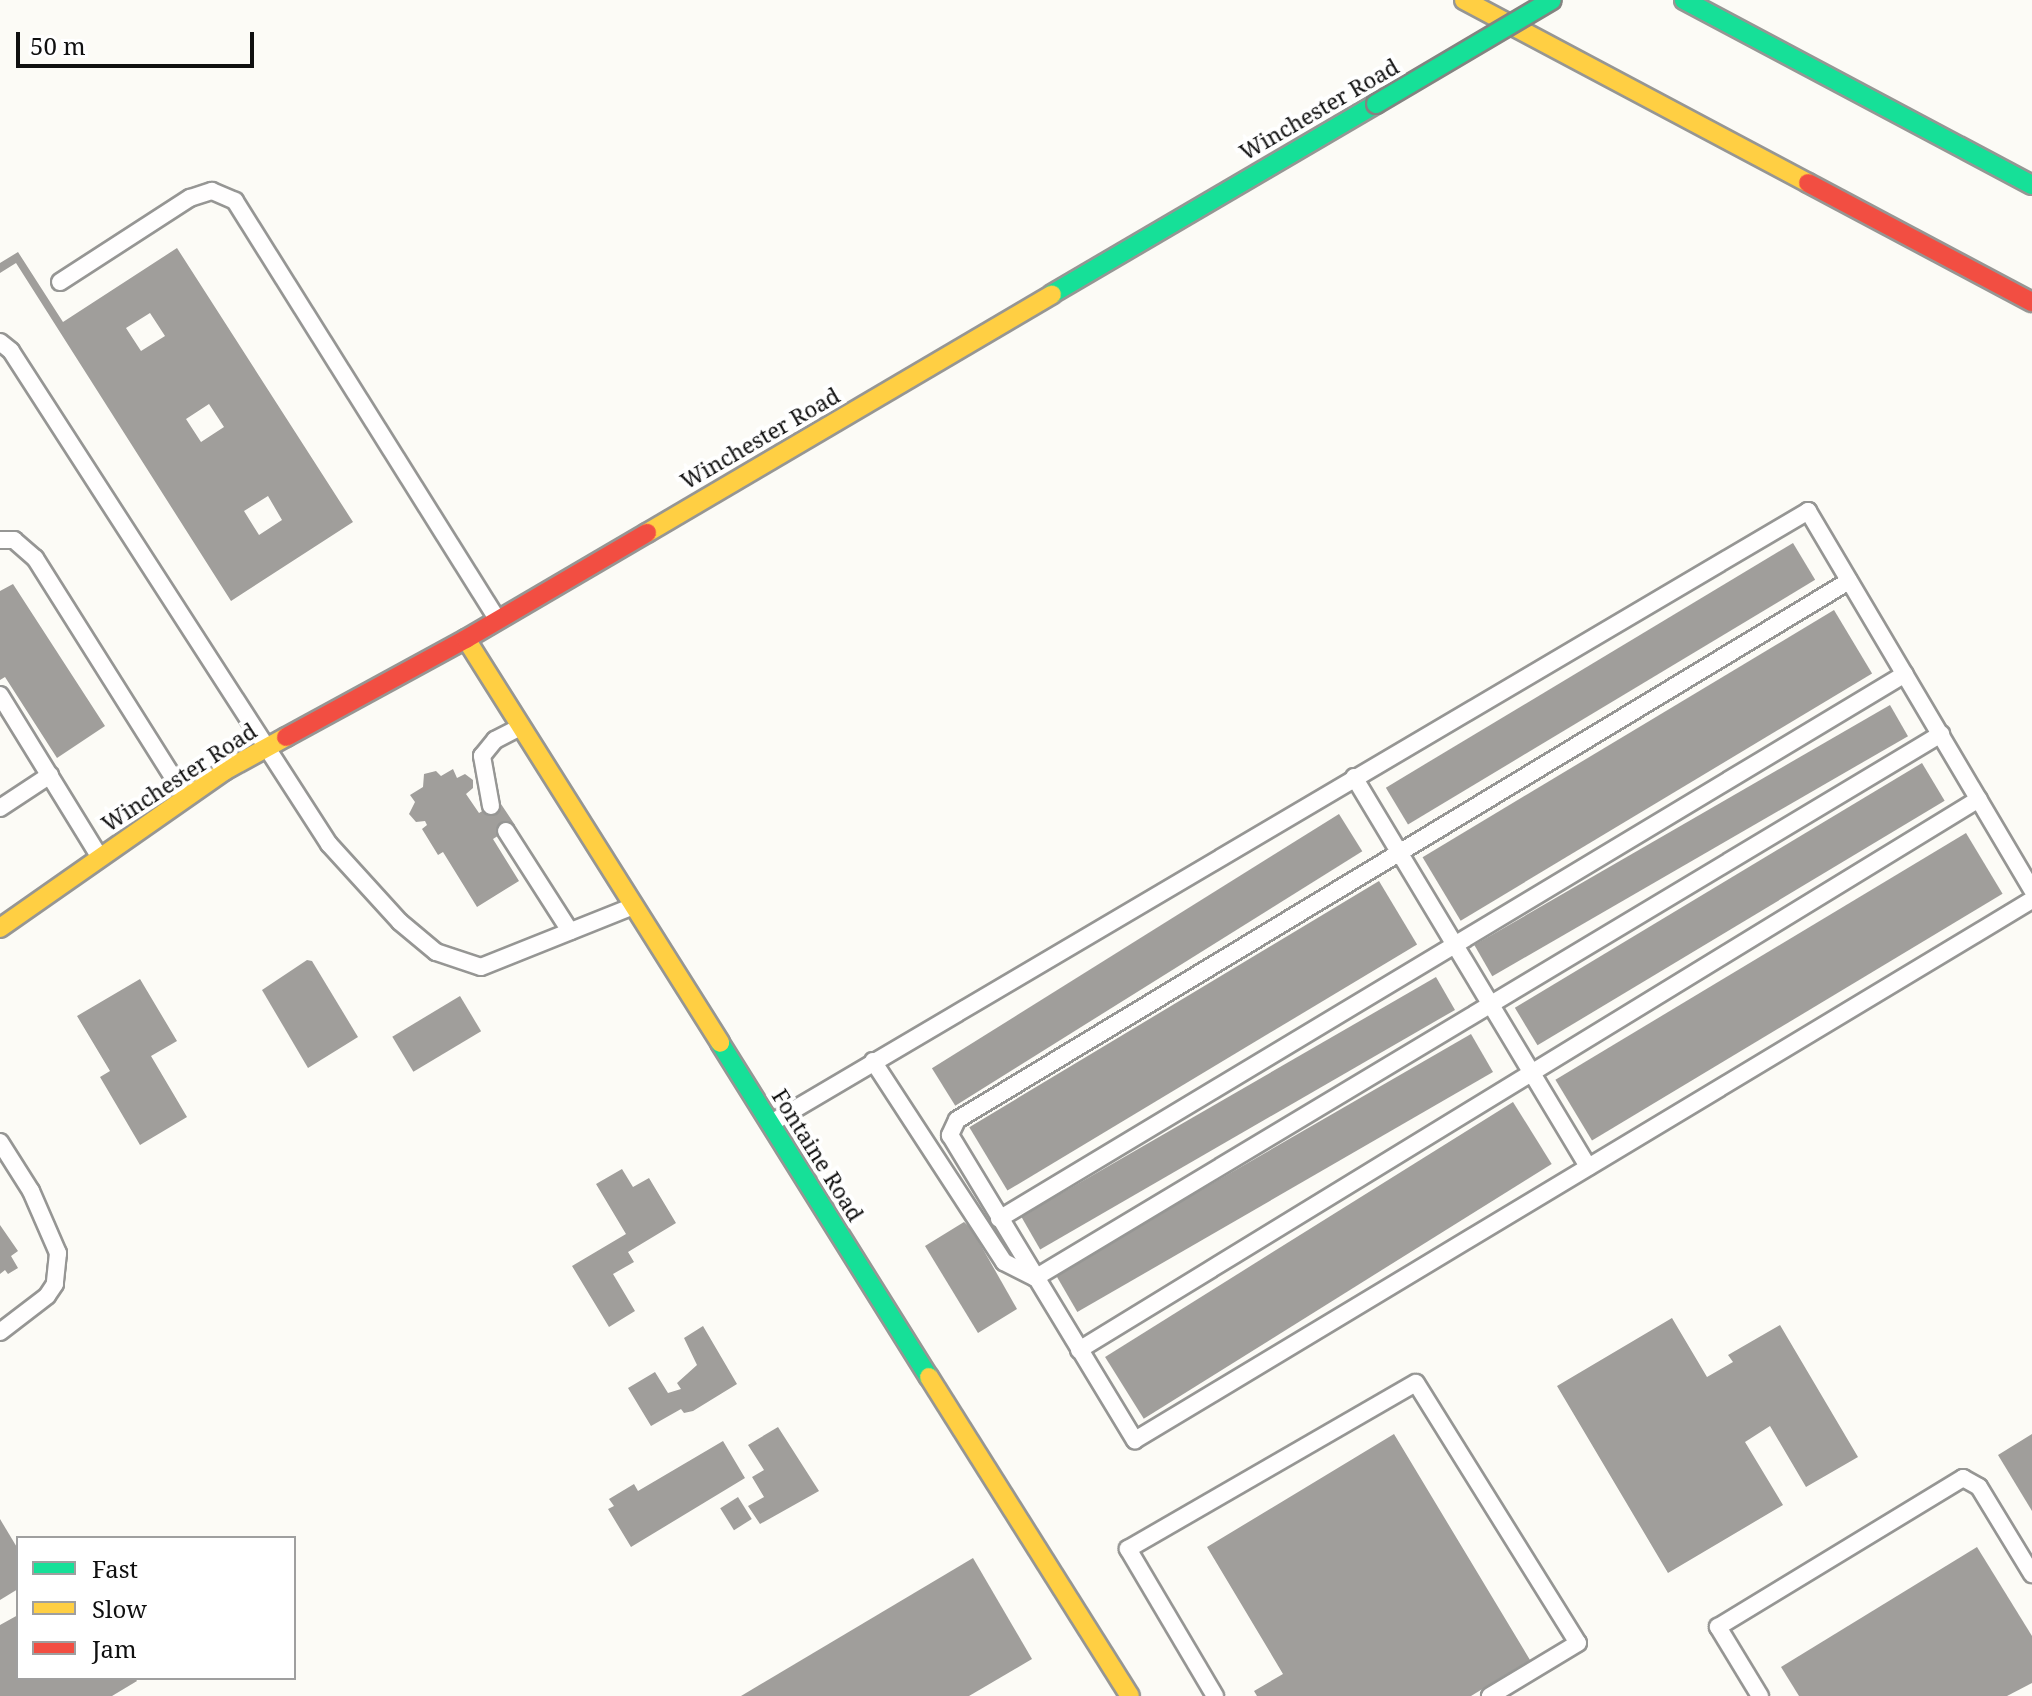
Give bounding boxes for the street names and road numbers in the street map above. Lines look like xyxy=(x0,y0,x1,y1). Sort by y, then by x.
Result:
street label: Winchester Road xyxy=(1235,53,1403,165)
street label: Winchester Road xyxy=(676,382,844,494)
street label: Winchester Road xyxy=(97,717,261,837)
street label: Fontaine Road xyxy=(767,1084,869,1226)

